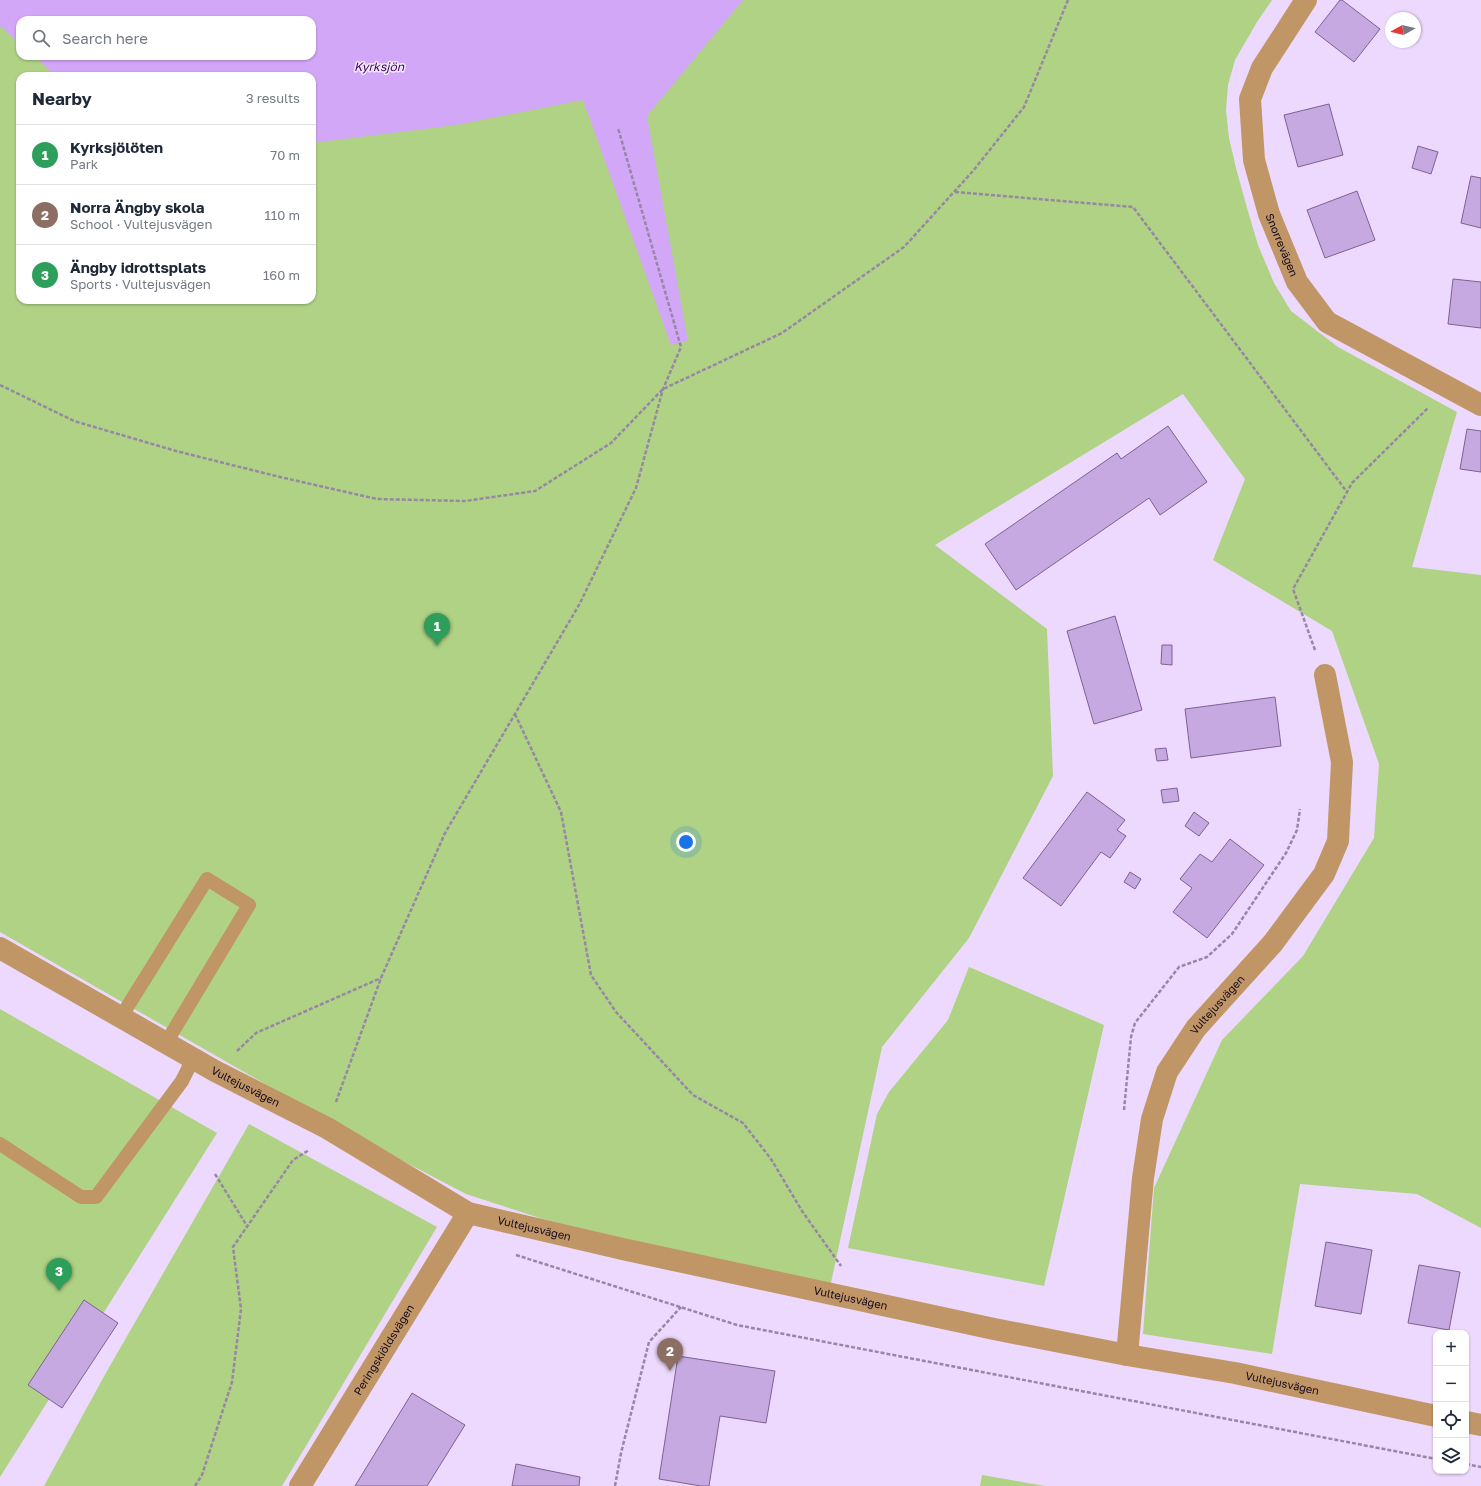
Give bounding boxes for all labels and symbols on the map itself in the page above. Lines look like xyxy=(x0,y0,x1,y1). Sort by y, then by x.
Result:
north arrow xyxy=(1385,12,1421,48)
water label: Kyrksjön xyxy=(354,59,405,74)
street label: Snorrevägen xyxy=(1263,211,1301,278)
pin: 1 xyxy=(424,613,450,646)
your location xyxy=(676,832,696,852)
street label: Vultejusvägen xyxy=(1187,972,1247,1036)
street label: Vultejusvägen xyxy=(209,1063,282,1109)
street label: Vultejusvägen xyxy=(496,1213,572,1243)
pin: 3 xyxy=(46,1258,72,1291)
street label: Vultejusvägen xyxy=(813,1283,889,1312)
street label: Peringskiöldsvägen xyxy=(351,1302,416,1397)
pin: 2 xyxy=(657,1338,683,1371)
street label: Vultejusvägen xyxy=(1244,1368,1321,1397)

